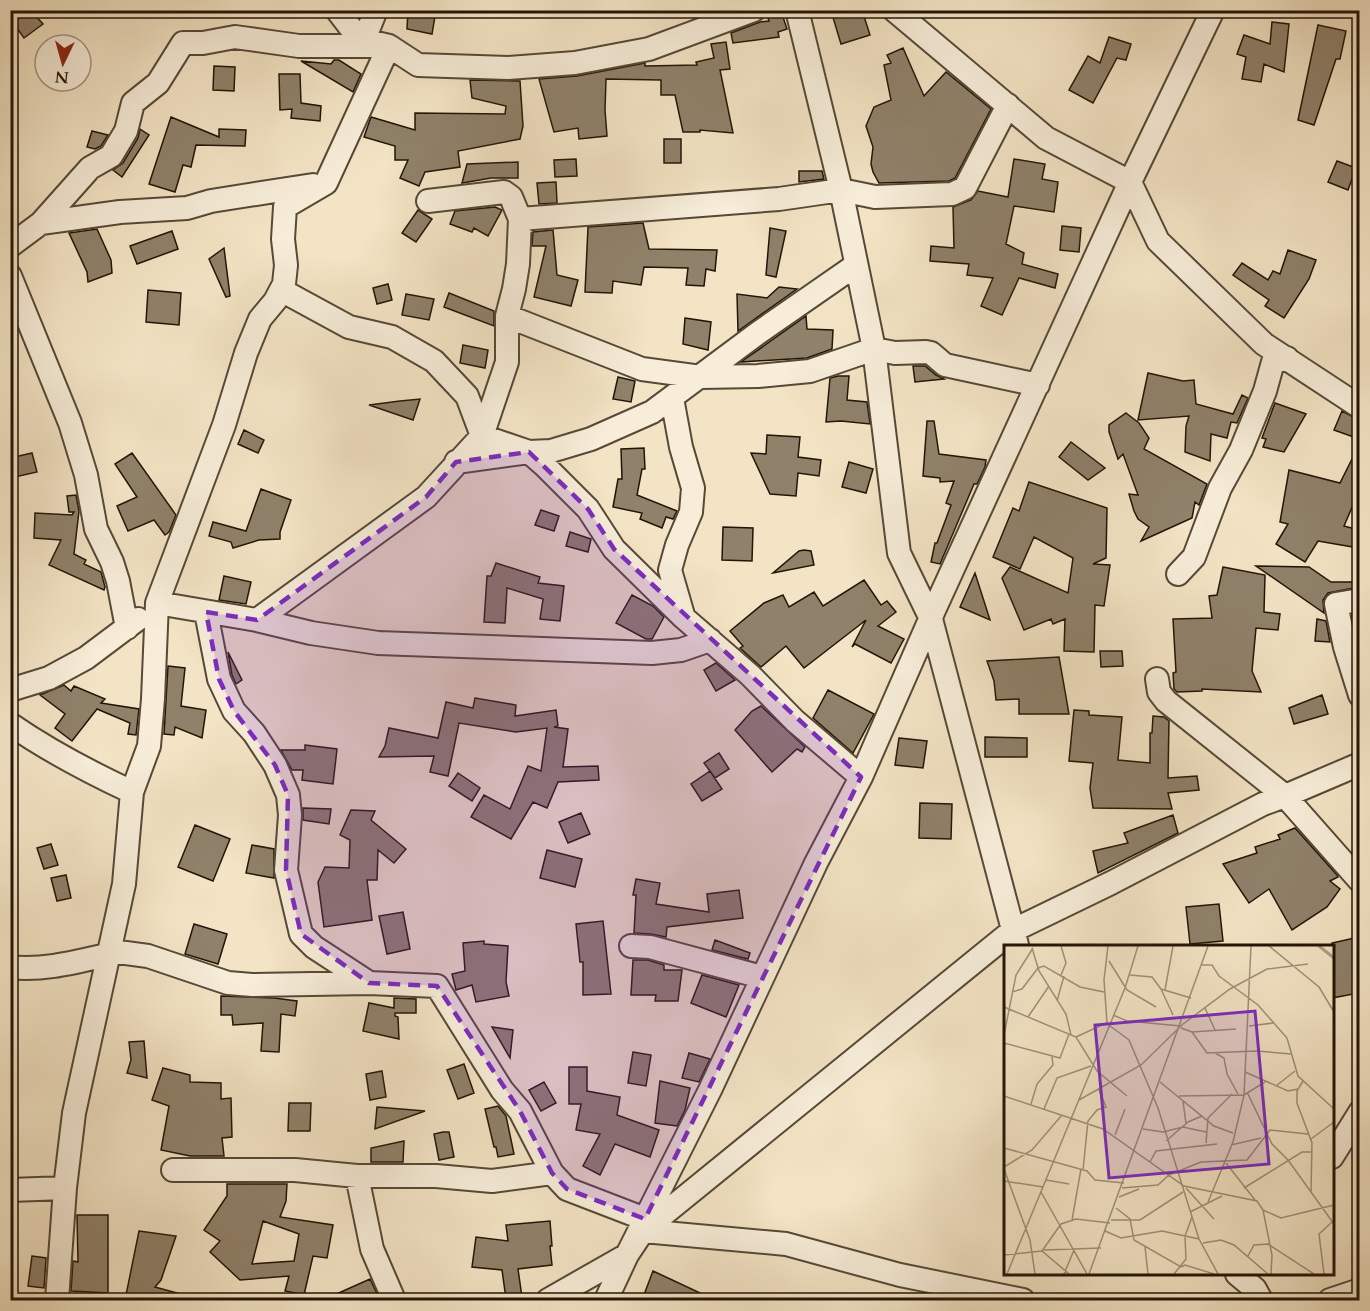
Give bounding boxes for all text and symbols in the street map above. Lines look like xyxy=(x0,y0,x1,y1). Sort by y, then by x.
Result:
north arrow xyxy=(33,33,93,93)
text: N xyxy=(54,65,70,89)
inset map xyxy=(1004,945,1334,1275)

